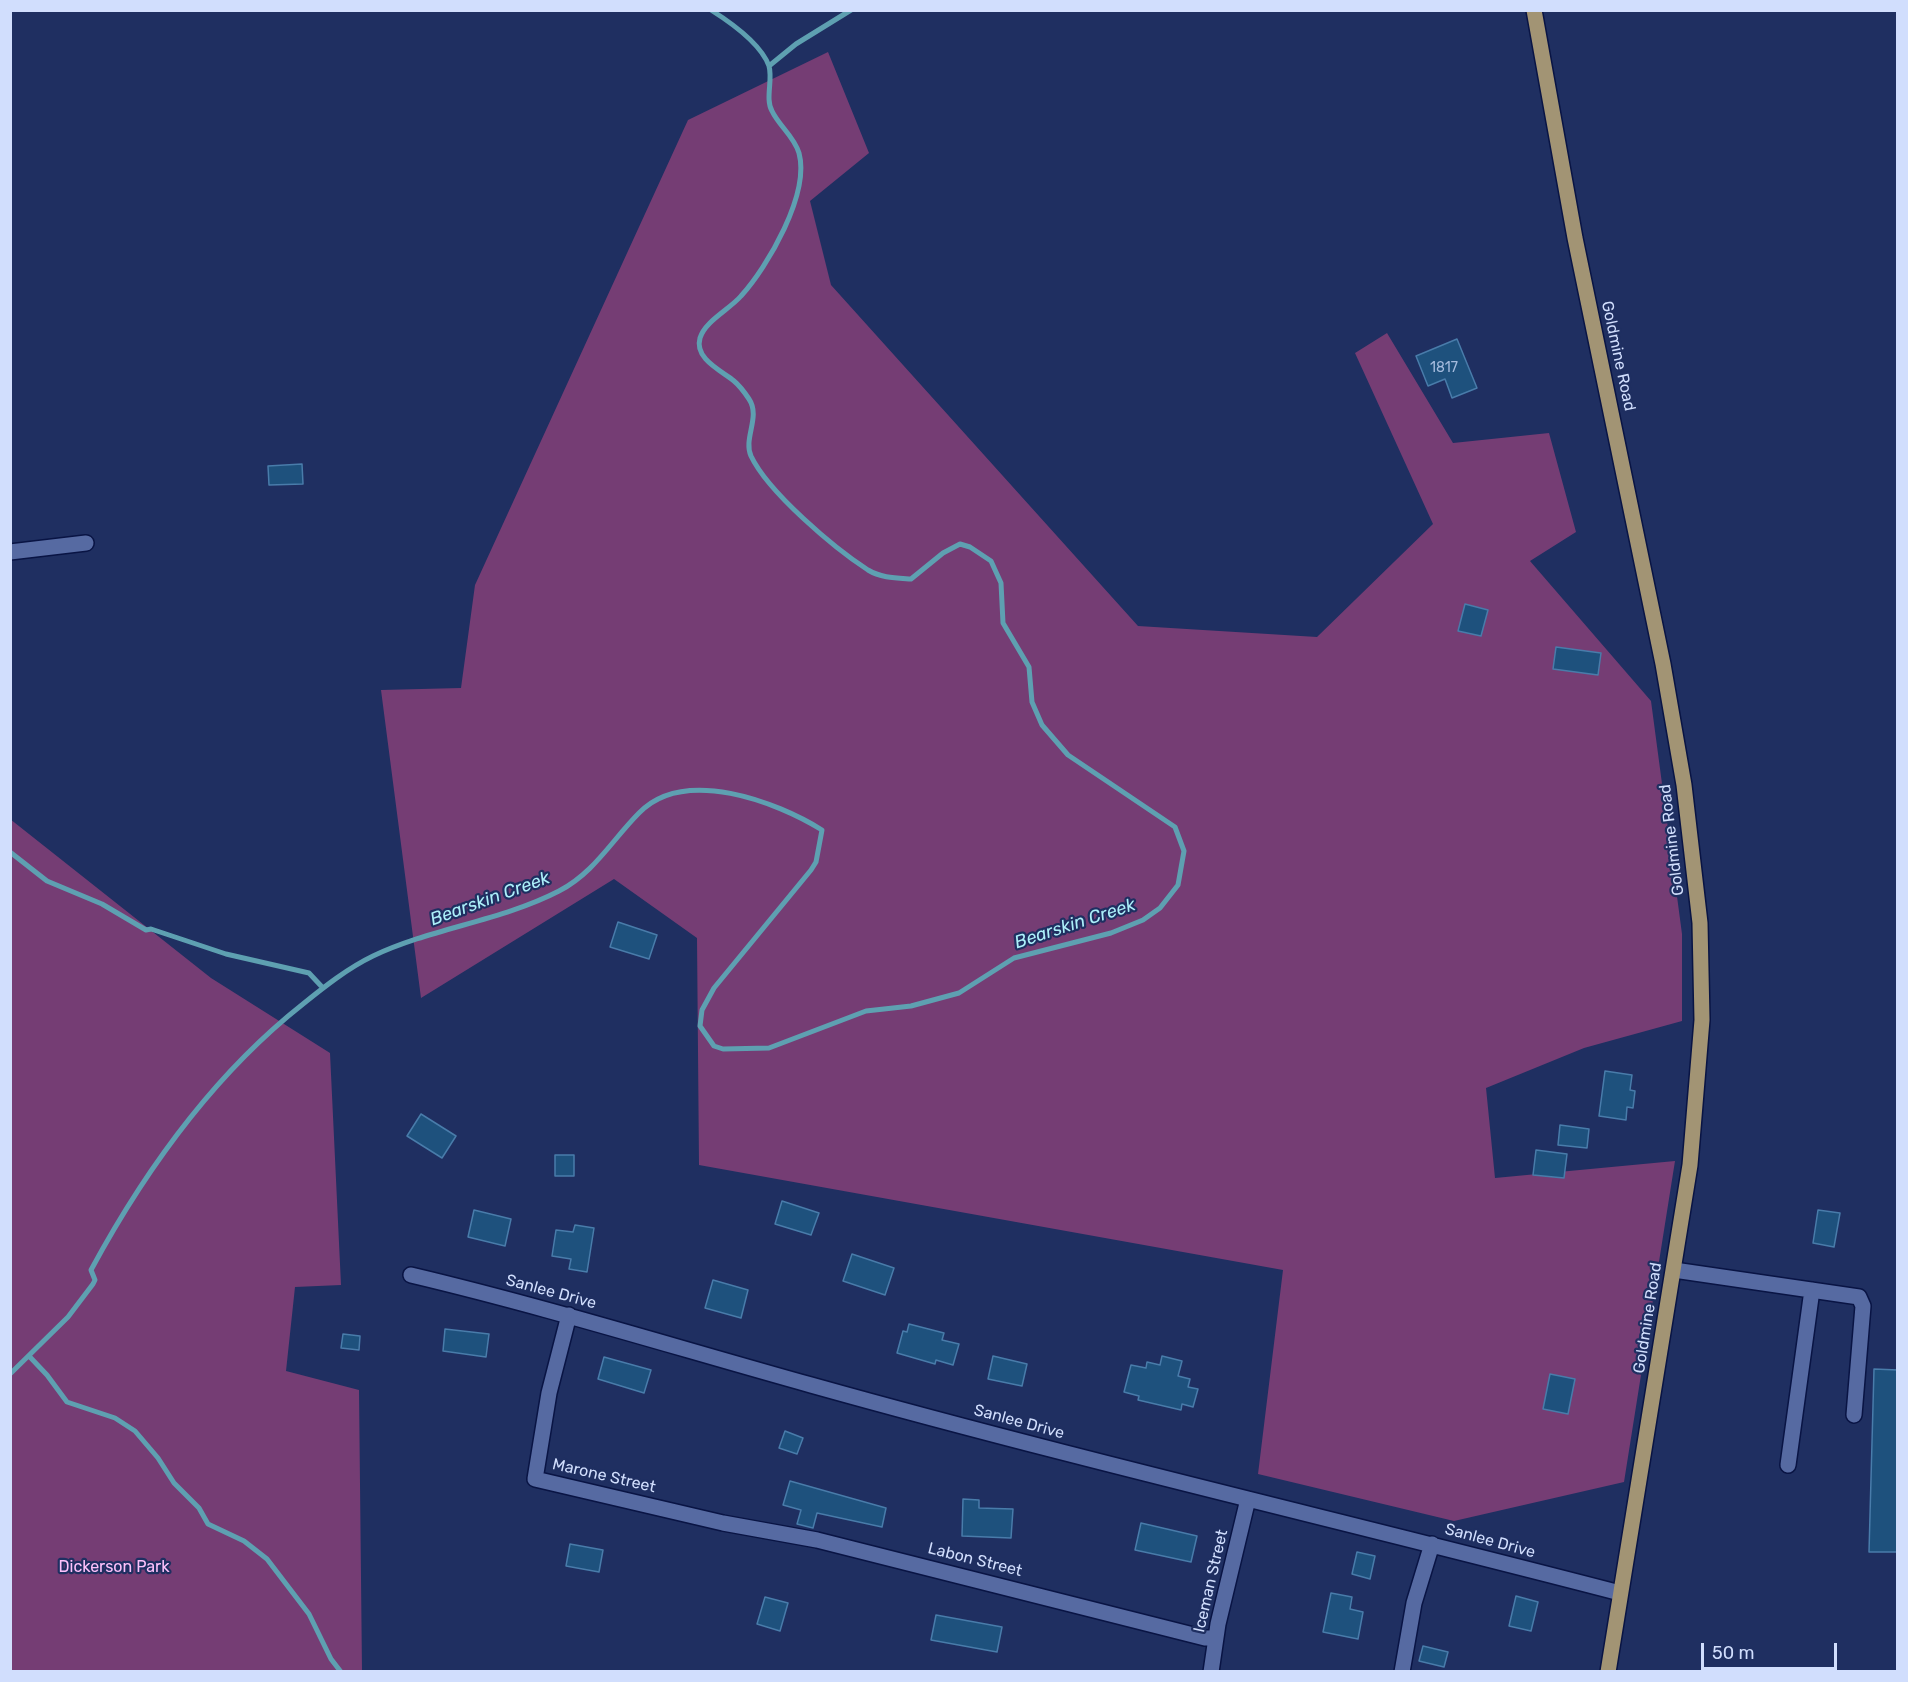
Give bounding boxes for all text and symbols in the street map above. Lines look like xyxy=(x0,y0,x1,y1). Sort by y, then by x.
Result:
street label: Goldmine Road xyxy=(1597,299,1639,413)
house number: 1817 xyxy=(1430,360,1458,376)
street label: Goldmine Road xyxy=(1656,783,1688,897)
water label: Bearskin Creek xyxy=(427,867,553,931)
water label: Bearskin Creek xyxy=(1012,894,1138,954)
street label: Goldmine Road xyxy=(1630,1261,1666,1375)
street label: Sanlee Drive xyxy=(504,1271,598,1313)
street label: Sanlee Drive xyxy=(972,1401,1066,1443)
street label: Marone Street xyxy=(550,1455,658,1497)
street label: Sanlee Drive xyxy=(1443,1520,1537,1562)
street label: Iceman Street xyxy=(1190,1528,1232,1634)
street label: Labon Street xyxy=(926,1539,1024,1581)
park label: Dickerson Park xyxy=(59,1557,169,1577)
scale bar xyxy=(1704,1631,1840,1669)
text: 50 m xyxy=(1712,1642,1755,1664)

